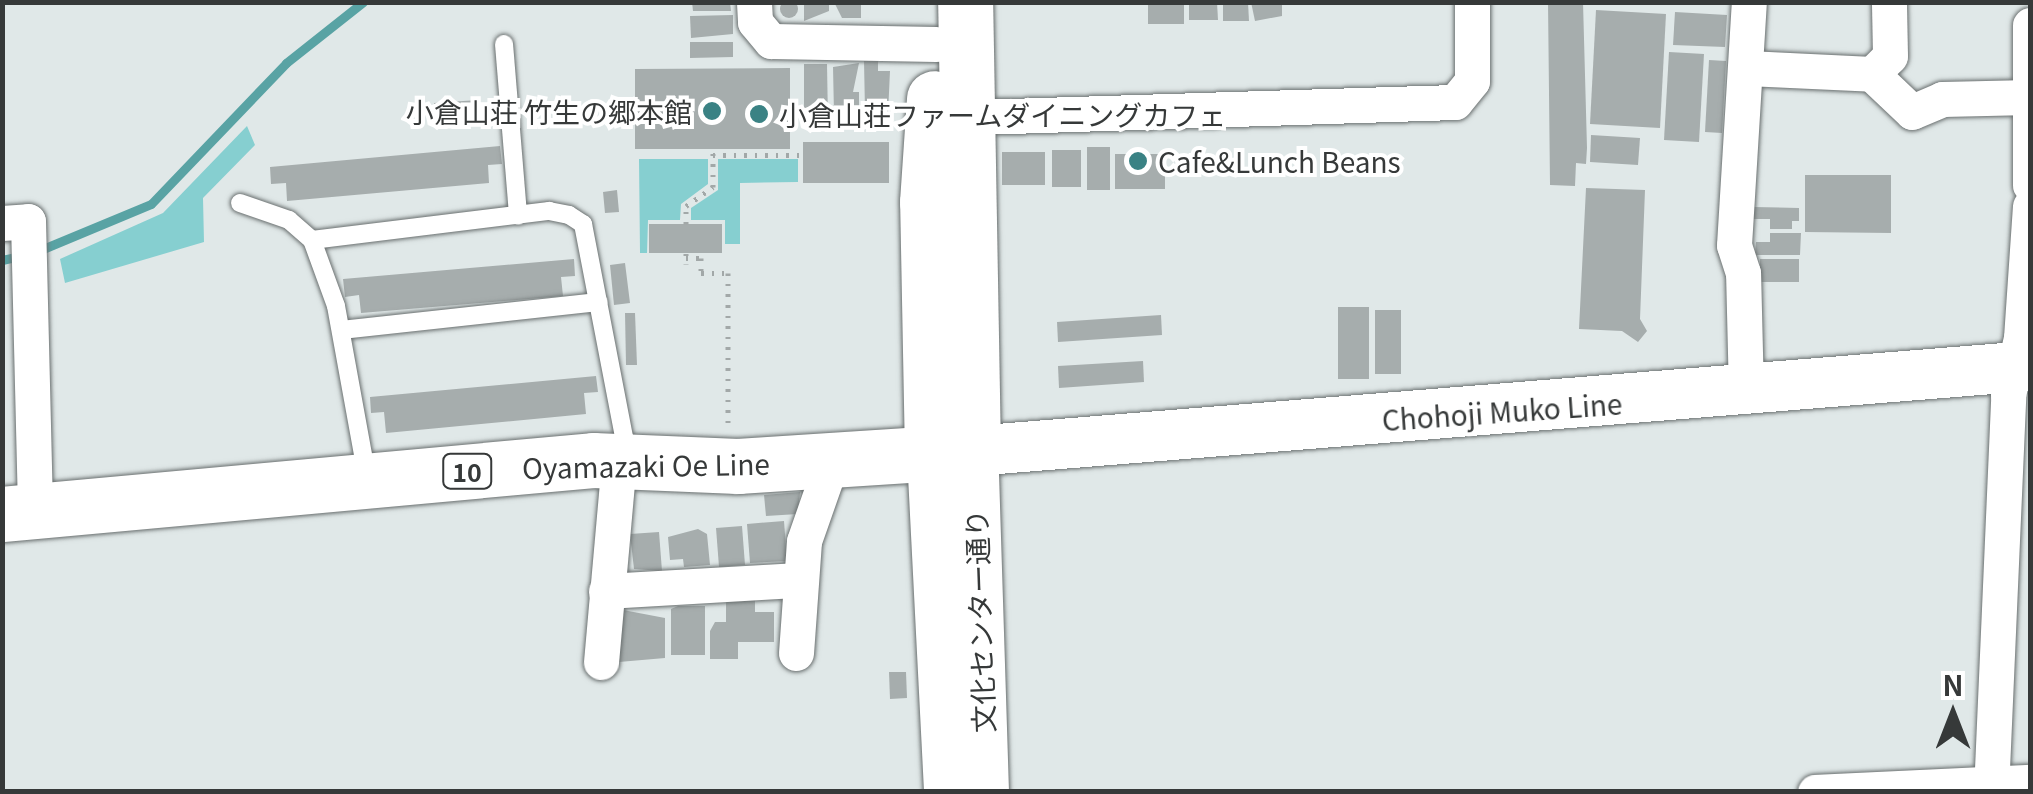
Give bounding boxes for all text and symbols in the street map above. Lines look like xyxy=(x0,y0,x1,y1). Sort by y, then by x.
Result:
place label: 小倉山荘 竹生の郷本館 xyxy=(406,94,692,128)
place label: 小倉山荘ファームダイニングカフェ xyxy=(779,97,1227,131)
marker: 小倉山荘 竹生の郷本館 xyxy=(701,100,723,122)
marker: 小倉山荘ファームダイニングカフェ xyxy=(748,103,770,125)
place label: Cafe&Lunch Beans xyxy=(1158,144,1401,178)
marker: Cafe&Lunch Beans xyxy=(1127,150,1149,172)
street label: Chohoji Muko Line xyxy=(1381,386,1623,436)
street label: Oyamazaki Oe Line xyxy=(522,446,770,484)
road number: 10 xyxy=(442,451,492,491)
street label: 文化センター通り xyxy=(958,508,1000,734)
north arrow xyxy=(1903,664,2003,764)
text: N xyxy=(1943,664,1963,704)

